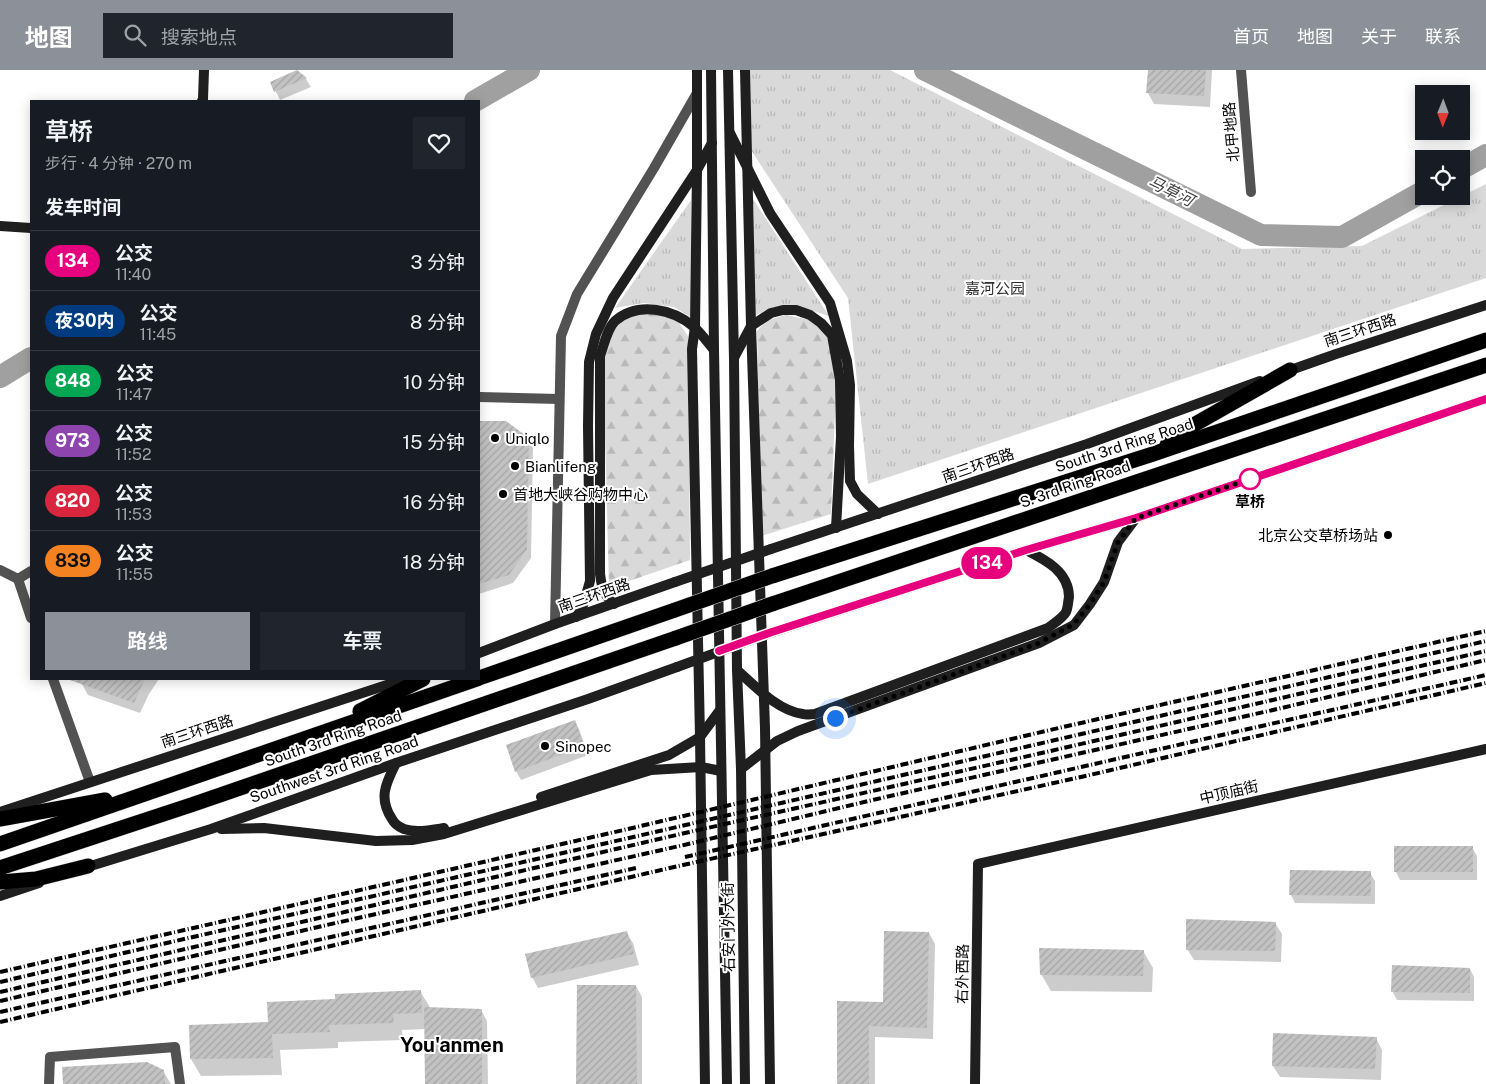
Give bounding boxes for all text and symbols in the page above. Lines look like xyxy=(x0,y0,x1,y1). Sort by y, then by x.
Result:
search box xyxy=(103,13,453,58)
icon: search xyxy=(121,21,149,49)
text: 地图 xyxy=(25,23,73,51)
text: 搜索地点 xyxy=(161,26,237,48)
text: 首页 xyxy=(1233,26,1269,47)
text: 地图 xyxy=(1297,26,1333,47)
text: 关于 xyxy=(1361,26,1397,47)
text: 联系 xyxy=(1425,26,1461,47)
north arrow xyxy=(1415,85,1470,140)
map controls xyxy=(1415,85,1470,205)
street label: 北甲地路 xyxy=(1220,101,1242,163)
text: 草桥 xyxy=(45,117,93,145)
button: heart xyxy=(413,117,465,169)
button: locate xyxy=(1415,150,1470,205)
text: 步行 · 4 分钟 · 270 m xyxy=(45,154,192,173)
water label: 马草河 xyxy=(1145,172,1199,211)
text: 发车时间 xyxy=(45,196,121,218)
text: 公交 xyxy=(115,242,153,264)
text: 134 xyxy=(57,250,88,271)
text: 3 分钟 xyxy=(410,251,465,273)
text: 11:40 xyxy=(115,265,151,284)
park label: 嘉河公园 xyxy=(965,280,1025,297)
text: 公交 xyxy=(140,302,178,324)
text: 夜30内 xyxy=(55,310,115,331)
street label: 南三环西路 xyxy=(1322,310,1398,350)
text: 8 分钟 xyxy=(410,311,465,333)
text: 11:45 xyxy=(140,325,176,344)
text: 公交 xyxy=(116,362,154,384)
text: 848 xyxy=(55,370,91,391)
text: 10 分钟 xyxy=(403,371,465,393)
text: 11:47 xyxy=(116,385,152,404)
street label: South 3rd Ring Road xyxy=(1053,415,1195,475)
text: 公交 xyxy=(115,422,153,444)
text: 973 xyxy=(55,430,90,451)
place label: Uniqlo xyxy=(505,430,550,447)
text: 15 分钟 xyxy=(402,431,465,453)
marker: Uniqlo xyxy=(489,432,501,444)
text: 11:52 xyxy=(115,445,151,464)
street label: 南三环西路 xyxy=(940,445,1016,485)
street label: S. 3rd Ring Road xyxy=(1018,457,1132,511)
place label: Bianlifeng xyxy=(525,458,596,475)
marker: Bianlifeng xyxy=(509,460,521,472)
marker: 草桥 xyxy=(1239,468,1261,490)
text: 公交 xyxy=(115,482,153,504)
place label: 首地大峡谷购物中心 xyxy=(513,486,648,503)
marker: 首地大峡谷购物中心 xyxy=(497,488,509,500)
text: 820 xyxy=(55,490,90,511)
text: 16 分钟 xyxy=(403,491,465,513)
place label: 草桥 xyxy=(1235,493,1265,510)
text: 11:53 xyxy=(115,505,152,524)
place label: 北京公交草桥场站 xyxy=(1258,527,1378,544)
marker: 北京公交草桥场站 xyxy=(1382,529,1394,541)
text: 公交 xyxy=(116,542,154,564)
line badge: 134 xyxy=(958,547,1016,579)
text: 839 xyxy=(55,550,91,571)
text: 18 分钟 xyxy=(402,551,465,573)
text: 134 xyxy=(971,552,1003,573)
text: 11:55 xyxy=(116,565,153,584)
street label: 南三环西路 xyxy=(556,575,632,615)
button: 路线 xyxy=(45,612,250,670)
button: 车票 xyxy=(260,612,465,670)
street label: South 3rd Ring Road xyxy=(262,706,404,770)
your location xyxy=(823,706,848,731)
street label: 南三环西路 xyxy=(159,711,235,751)
street label: Southwest 3rd Ring Road xyxy=(247,732,421,806)
place label: Sinopec xyxy=(555,738,612,755)
marker: Sinopec xyxy=(539,740,551,752)
street label: 中顶庙街 xyxy=(1198,777,1260,807)
street label: 右安门外大街 xyxy=(719,882,737,972)
street label: 右外西路 xyxy=(953,944,971,1004)
district label: You'anmen xyxy=(400,1033,504,1057)

